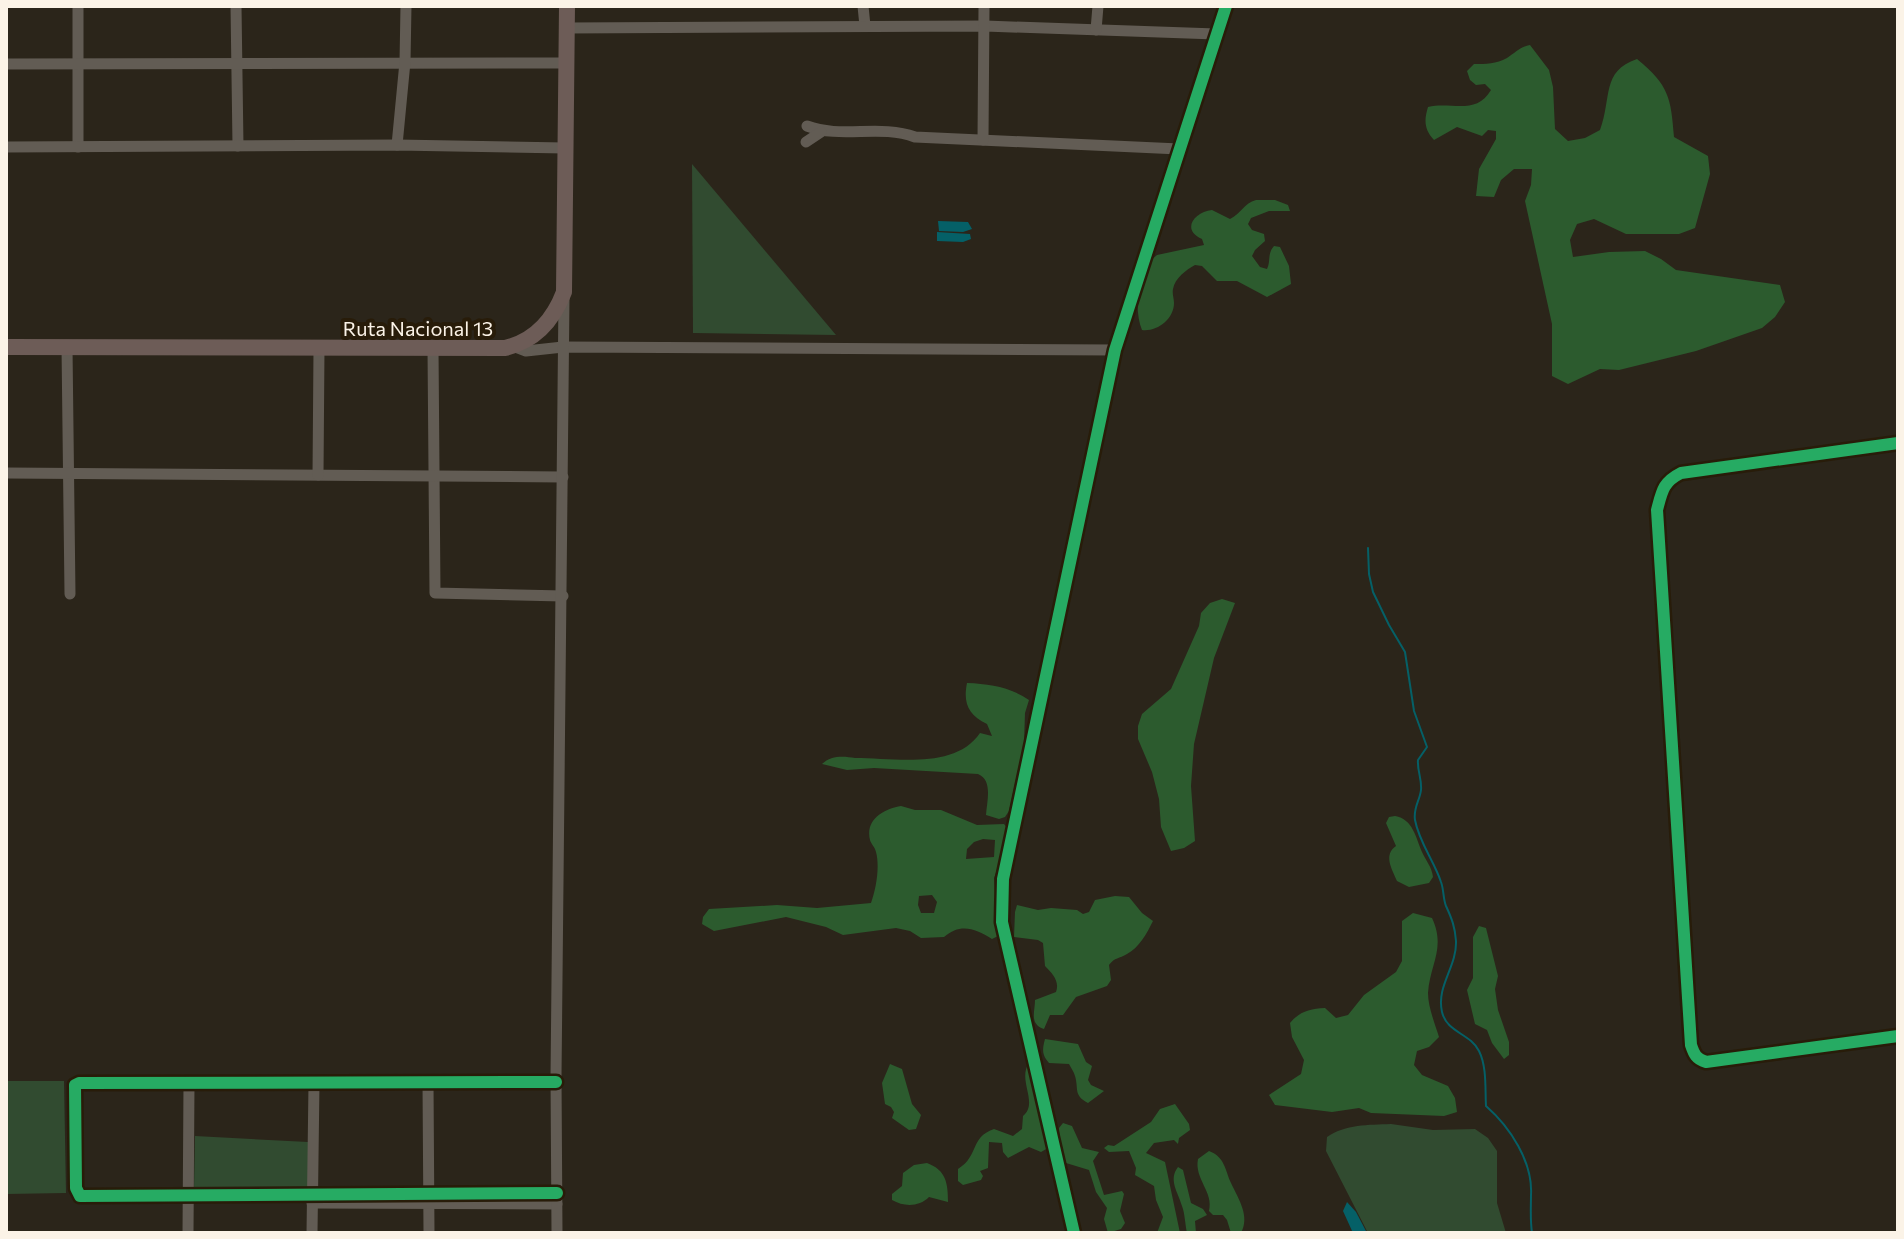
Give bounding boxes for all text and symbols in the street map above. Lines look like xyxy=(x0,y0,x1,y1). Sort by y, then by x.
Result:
street label: Ruta Nacional 13 xyxy=(343,316,493,340)

